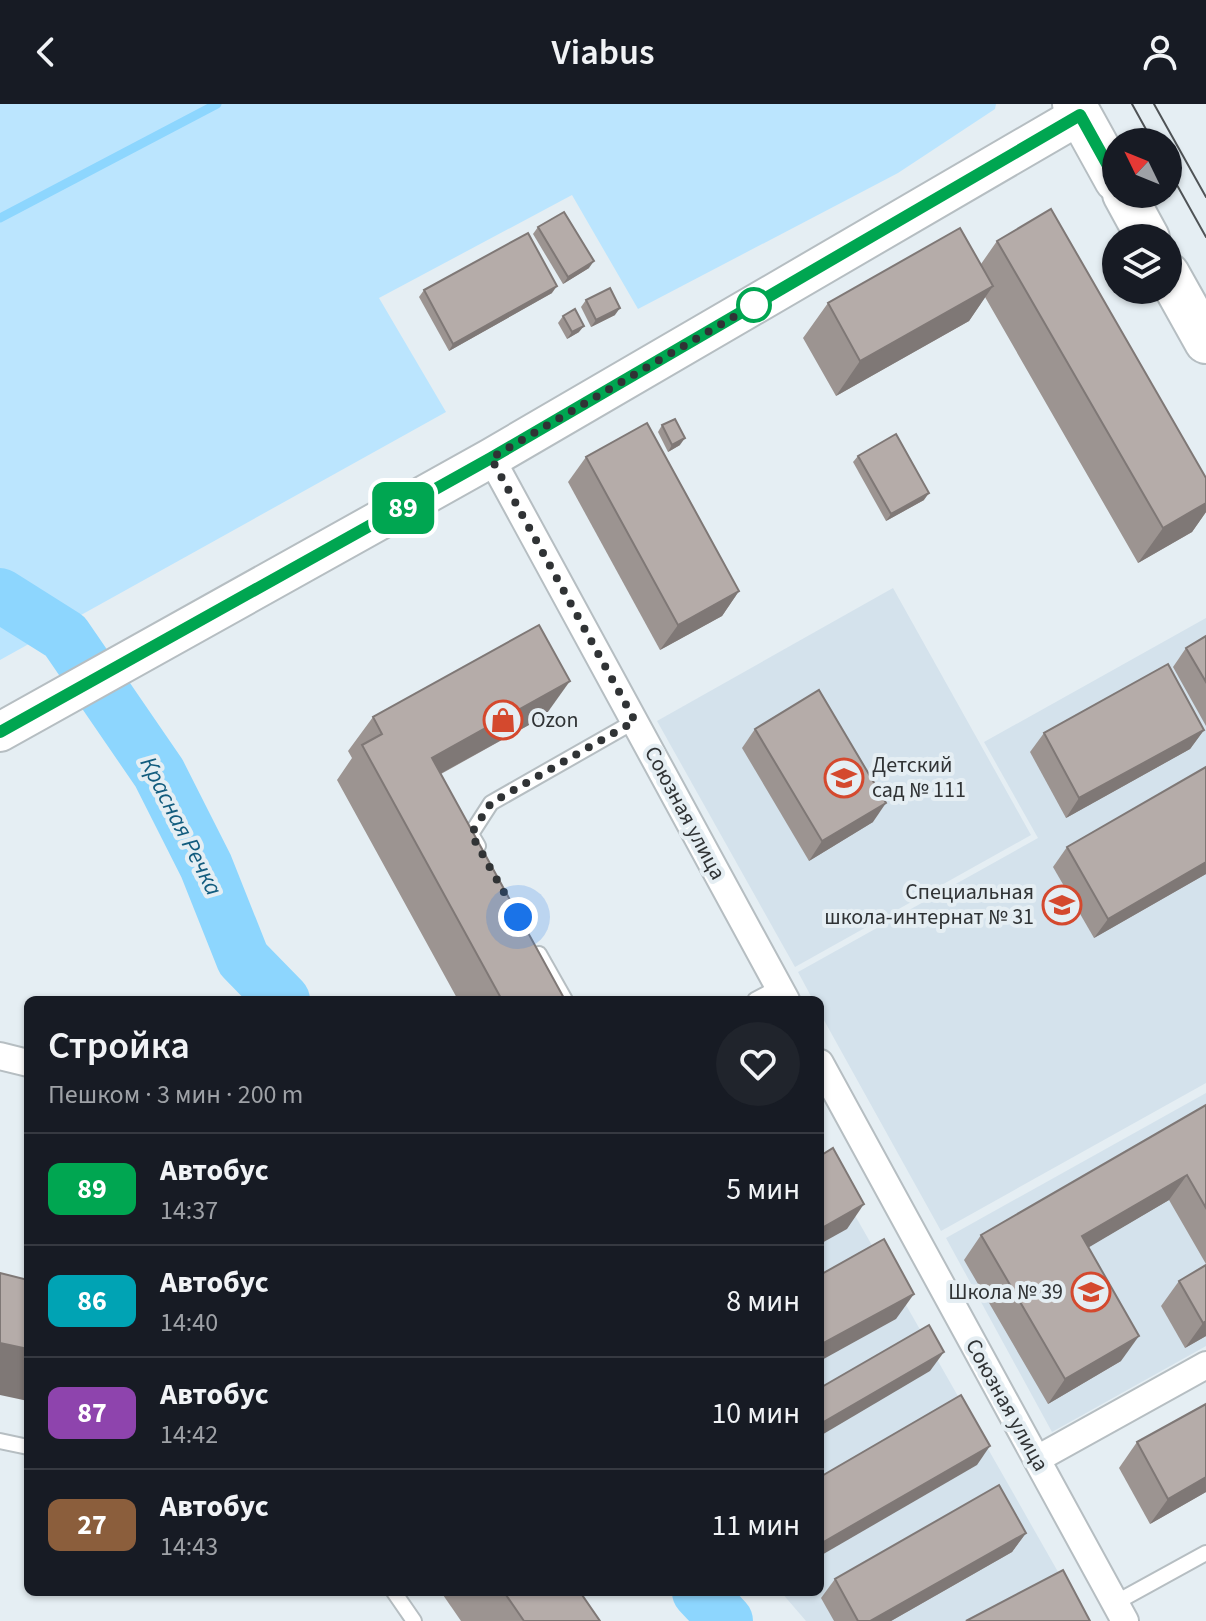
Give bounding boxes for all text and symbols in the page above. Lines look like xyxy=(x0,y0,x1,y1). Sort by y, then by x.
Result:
text: Viabus xyxy=(551,27,655,78)
icon: back xyxy=(24,30,68,74)
icon: person xyxy=(1138,30,1182,74)
north arrow xyxy=(1102,128,1182,208)
map controls xyxy=(1102,128,1182,304)
button: layers xyxy=(1102,224,1182,304)
unlabelled marker xyxy=(737,288,771,322)
line badge: 89 xyxy=(367,482,439,534)
text: 89 xyxy=(388,488,418,528)
shop icon: Ozon xyxy=(482,699,524,741)
place label: Ozon xyxy=(531,704,579,736)
street label: Союзная улица xyxy=(636,740,734,886)
place label: Детский сад № 111 xyxy=(872,749,966,806)
water label: Красная Речка xyxy=(131,750,231,902)
school or university icon: Детский сад № 111 xyxy=(823,757,865,799)
place label: Специальная школа-интернат № 31 xyxy=(824,876,1034,933)
school or university icon: Специальная школа-интернат № 31 xyxy=(1041,884,1083,926)
your location xyxy=(498,897,538,937)
text: Стройка xyxy=(48,1019,190,1073)
button: heart xyxy=(716,1022,800,1106)
text: Пешком · 3 мин · 200 m xyxy=(48,1076,303,1113)
text: Автобус xyxy=(160,1149,269,1192)
text: 5 мин xyxy=(726,1168,800,1211)
text: 89 xyxy=(77,1169,107,1209)
text: 14:37 xyxy=(160,1192,218,1229)
text: Автобус xyxy=(160,1261,269,1304)
school or university icon: Школа № 39 xyxy=(1070,1271,1112,1313)
place label: Школа № 39 xyxy=(948,1276,1063,1308)
text: 8 мин xyxy=(726,1280,800,1323)
text: 86 xyxy=(77,1281,107,1321)
text: 14:40 xyxy=(160,1304,218,1341)
street label: Союзная улица xyxy=(957,1333,1057,1477)
text: Автобус xyxy=(160,1373,269,1416)
text: 10 мин xyxy=(711,1392,800,1435)
text: 87 xyxy=(77,1393,107,1433)
text: 14:42 xyxy=(160,1416,218,1453)
text: Автобус xyxy=(160,1485,269,1528)
text: 11 мин xyxy=(711,1504,800,1547)
text: 27 xyxy=(77,1505,107,1545)
text: 14:43 xyxy=(160,1528,218,1565)

